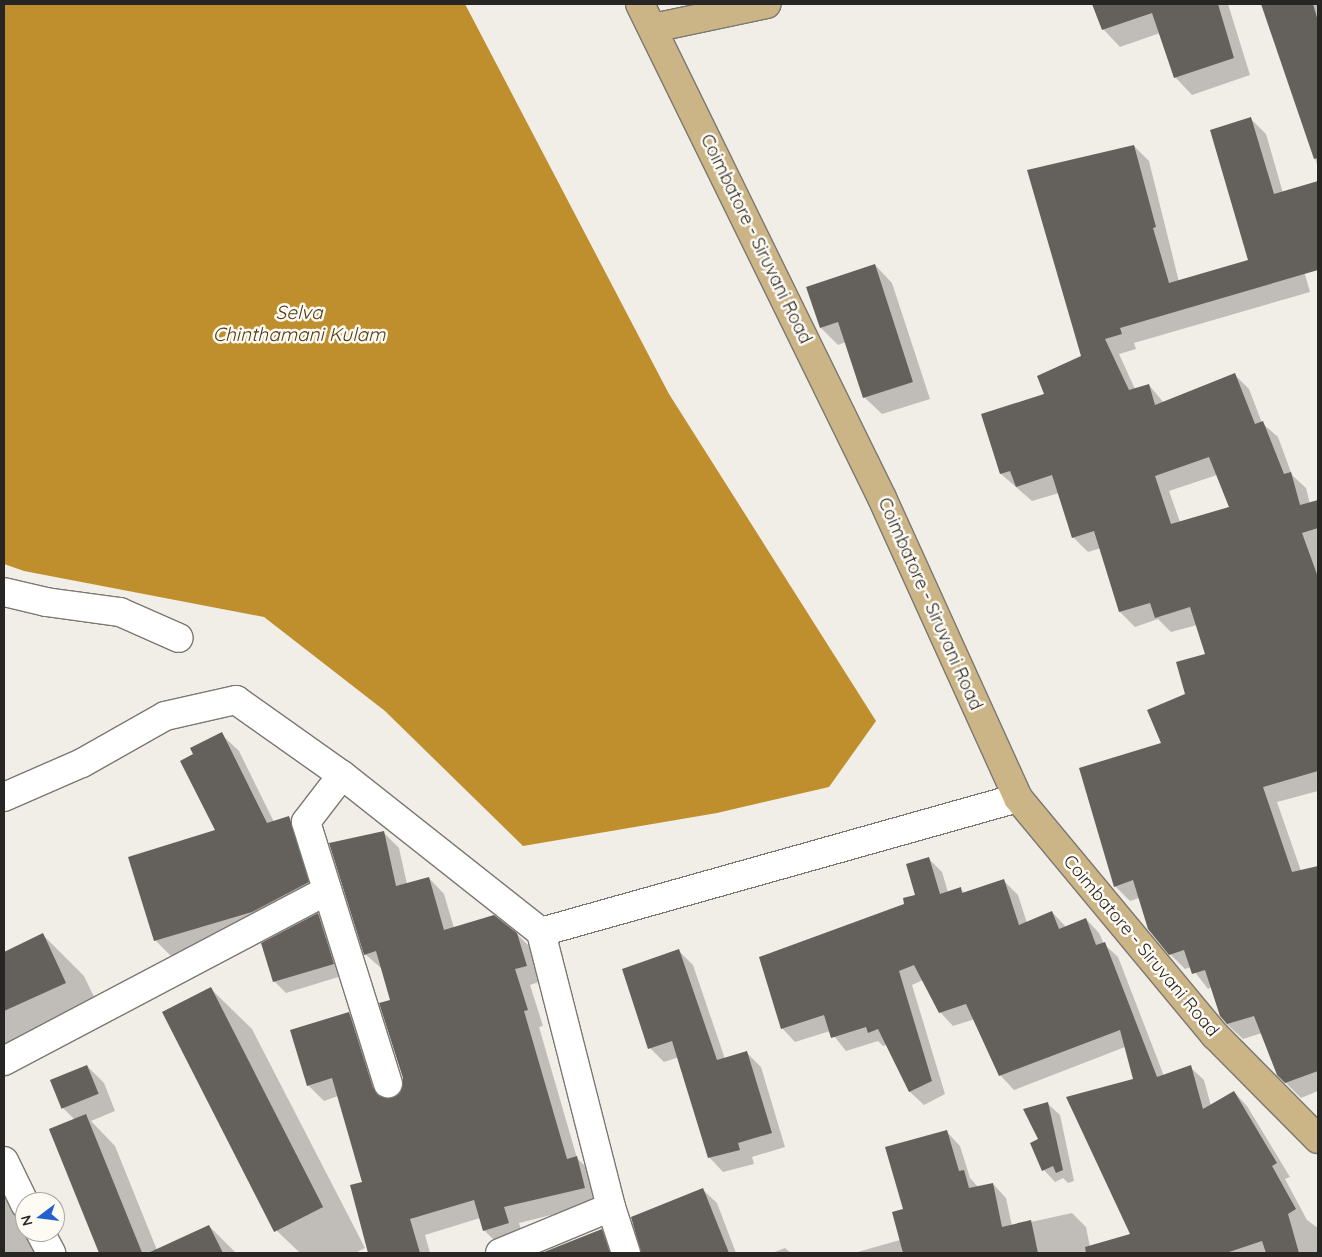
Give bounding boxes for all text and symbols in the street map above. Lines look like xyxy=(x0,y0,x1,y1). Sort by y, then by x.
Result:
street label: Coimbatore - Siruvani Road xyxy=(696,131,816,347)
water label: Selva Chinthamani Kulam xyxy=(213,302,385,346)
street label: Coimbatore - Siruvani Road xyxy=(873,494,987,714)
street label: Coimbatore - Siruvani Road xyxy=(1059,851,1223,1041)
north arrow xyxy=(15,1192,65,1242)
text: N xyxy=(16,1213,37,1228)

